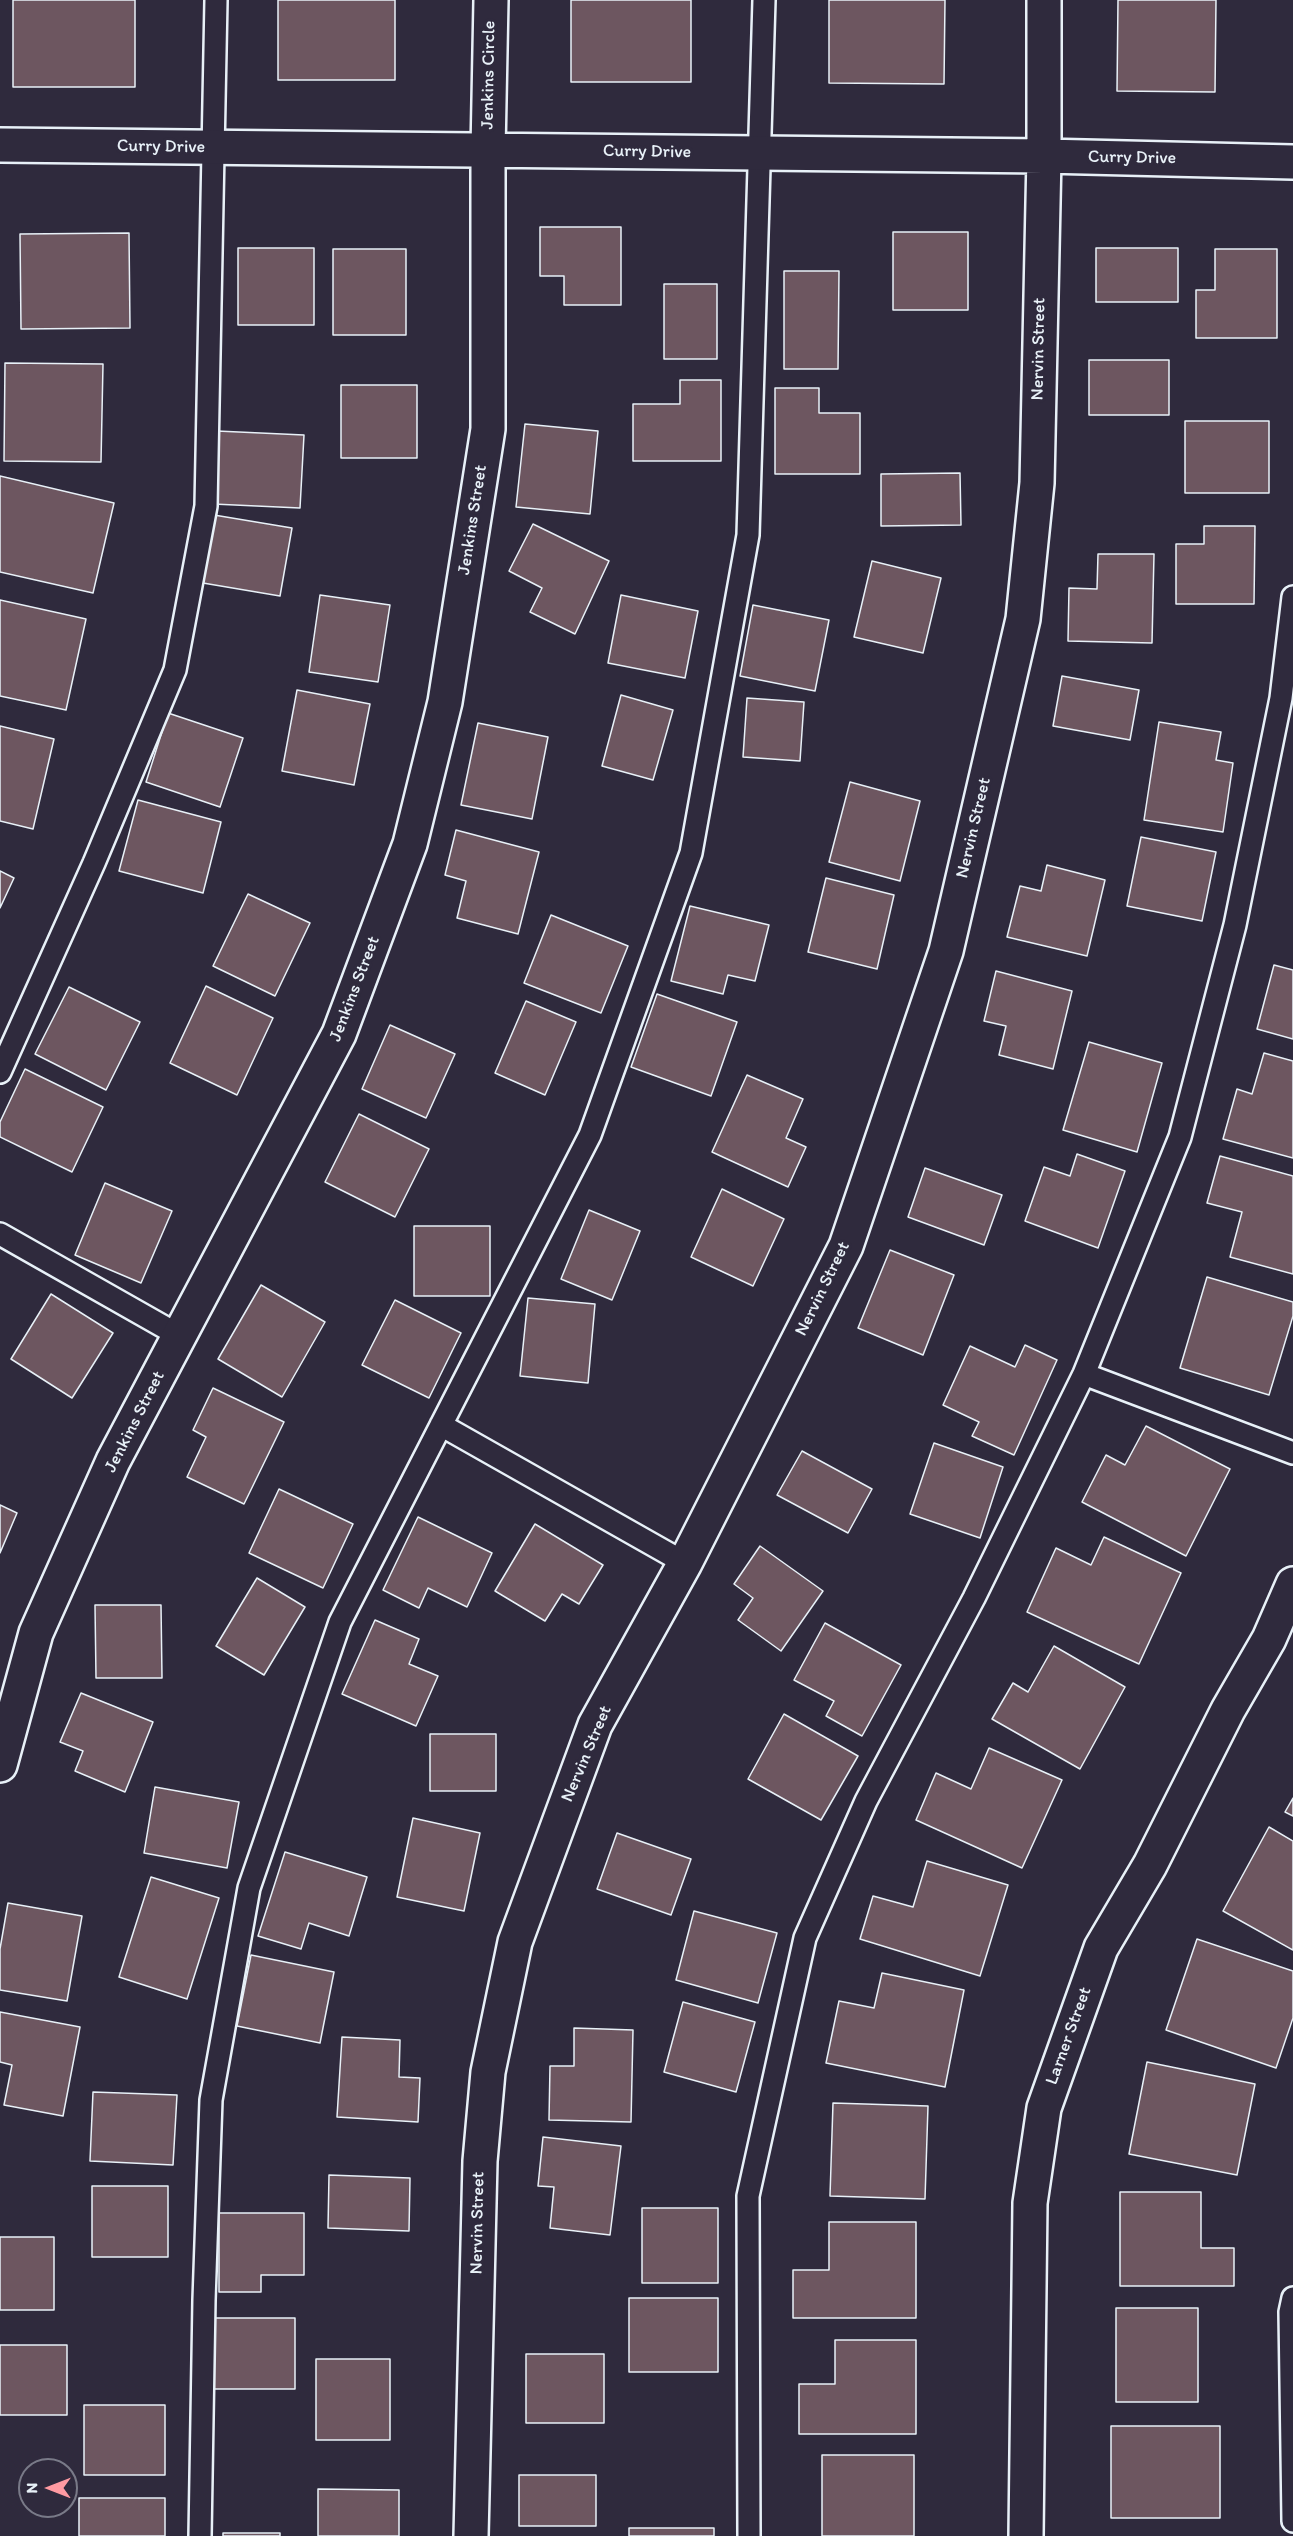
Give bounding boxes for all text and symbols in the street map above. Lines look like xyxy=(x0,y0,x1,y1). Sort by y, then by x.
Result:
street label: Jenkins Circle xyxy=(477,20,501,130)
street label: Curry Drive xyxy=(117,135,205,159)
street label: Curry Drive xyxy=(603,140,691,164)
street label: Curry Drive xyxy=(1088,146,1176,170)
street label: Nervin Street xyxy=(1027,297,1051,401)
street label: Jenkins Street xyxy=(454,463,492,577)
street label: Nervin Street xyxy=(952,776,996,880)
street label: Jenkins Street xyxy=(325,933,385,1045)
street label: Nervin Street xyxy=(791,1238,855,1340)
street label: Jenkins Street xyxy=(100,1368,170,1476)
street label: Nervin Street xyxy=(557,1703,617,1805)
street label: Larner Street xyxy=(1041,1984,1097,2088)
street label: Nervin Street xyxy=(466,2171,490,2275)
north arrow xyxy=(18,2458,78,2518)
text: N xyxy=(22,2483,41,2493)

